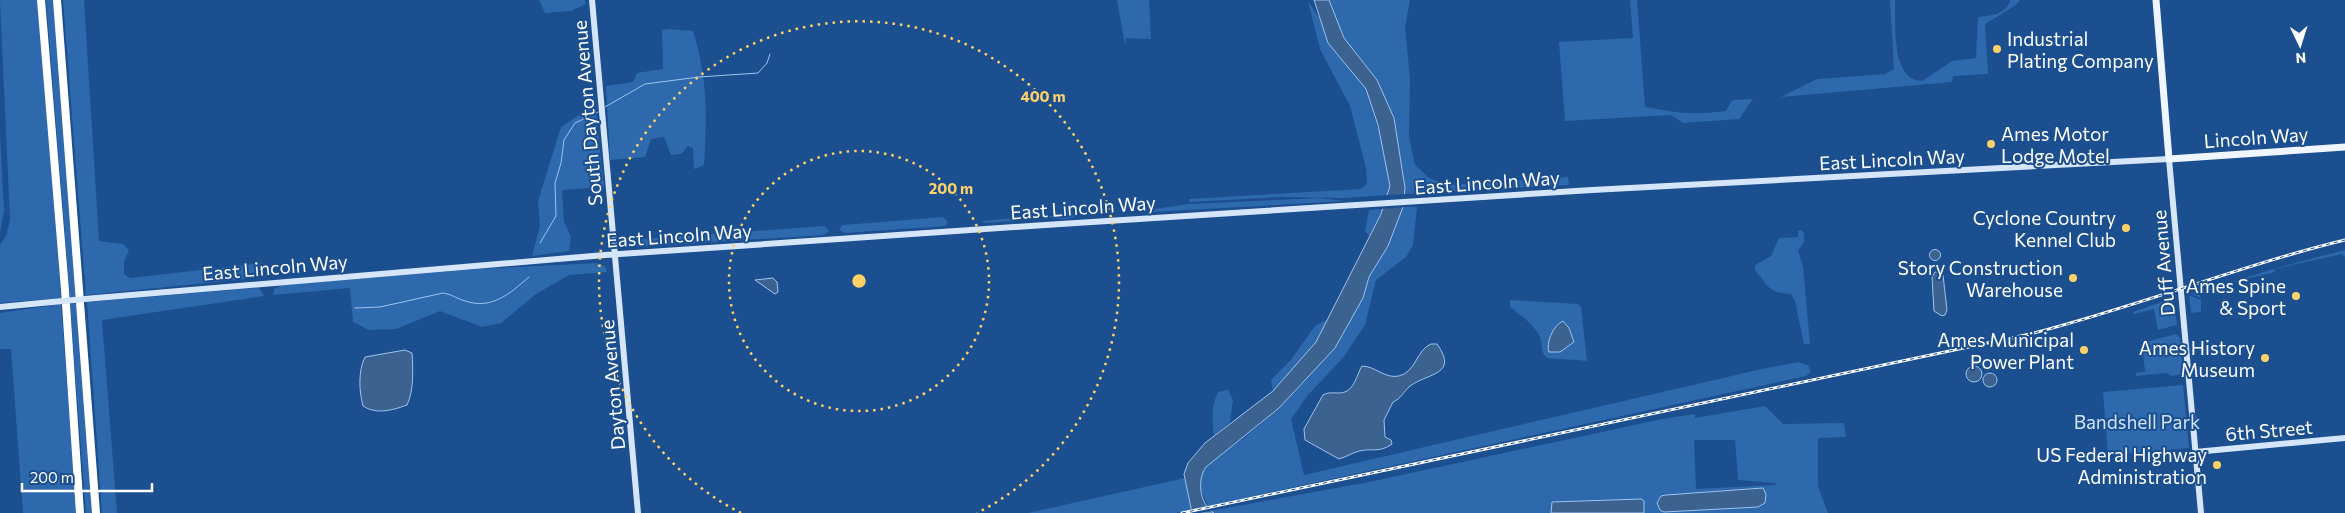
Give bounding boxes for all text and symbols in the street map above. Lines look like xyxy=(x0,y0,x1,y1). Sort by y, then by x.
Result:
street label: South Dayton Avenue xyxy=(567,19,607,207)
north arrow xyxy=(2275,20,2325,70)
place label: Industrial Plating Company xyxy=(2007,27,2154,72)
marker: Industrial Plating Company xyxy=(1991,43,2003,55)
text: N xyxy=(2295,50,2307,67)
text: 400 m xyxy=(1020,87,1066,105)
place label: Ames Motor Lodge Motel xyxy=(2001,122,2110,167)
street label: Lincoln Way xyxy=(2203,122,2309,152)
marker: Ames Motor Lodge Motel xyxy=(1985,138,1997,150)
street label: East Lincoln Way xyxy=(1819,144,1966,174)
street label: East Lincoln Way xyxy=(1413,165,1561,199)
text: 200 m xyxy=(929,179,973,197)
street label: East Lincoln Way xyxy=(1009,190,1157,224)
place label: Cyclone Country Kennel Club xyxy=(1973,206,2116,251)
street label: Duff Avenue xyxy=(2147,209,2179,317)
street label: East Lincoln Way xyxy=(605,218,753,252)
marker: Cyclone Country Kennel Club xyxy=(2120,222,2132,234)
street label: East Lincoln Way xyxy=(201,249,349,285)
place label: Story Construction Warehouse xyxy=(1898,256,2063,301)
centre of rings xyxy=(850,272,868,290)
marker: Story Construction Warehouse xyxy=(2067,272,2079,284)
place label: Ames Spine & Sport xyxy=(2186,274,2286,319)
marker: Ames Spine & Sport xyxy=(2290,290,2302,302)
street label: Dayton Avenue xyxy=(595,319,629,451)
place label: Ames Municipal Power Plant xyxy=(1937,328,2074,373)
place label: Ames History Museum xyxy=(2139,336,2255,381)
marker: Ames Municipal Power Plant xyxy=(2078,344,2090,356)
marker: Ames History Museum xyxy=(2259,352,2271,364)
park label: Bandshell Park xyxy=(2074,410,2200,433)
street label: 6th Street xyxy=(2224,415,2314,445)
place label: US Federal Highway Administration xyxy=(2036,443,2207,488)
marker: US Federal Highway Administration xyxy=(2211,459,2223,471)
scale bar xyxy=(22,460,152,492)
text: 200 m xyxy=(30,468,74,486)

